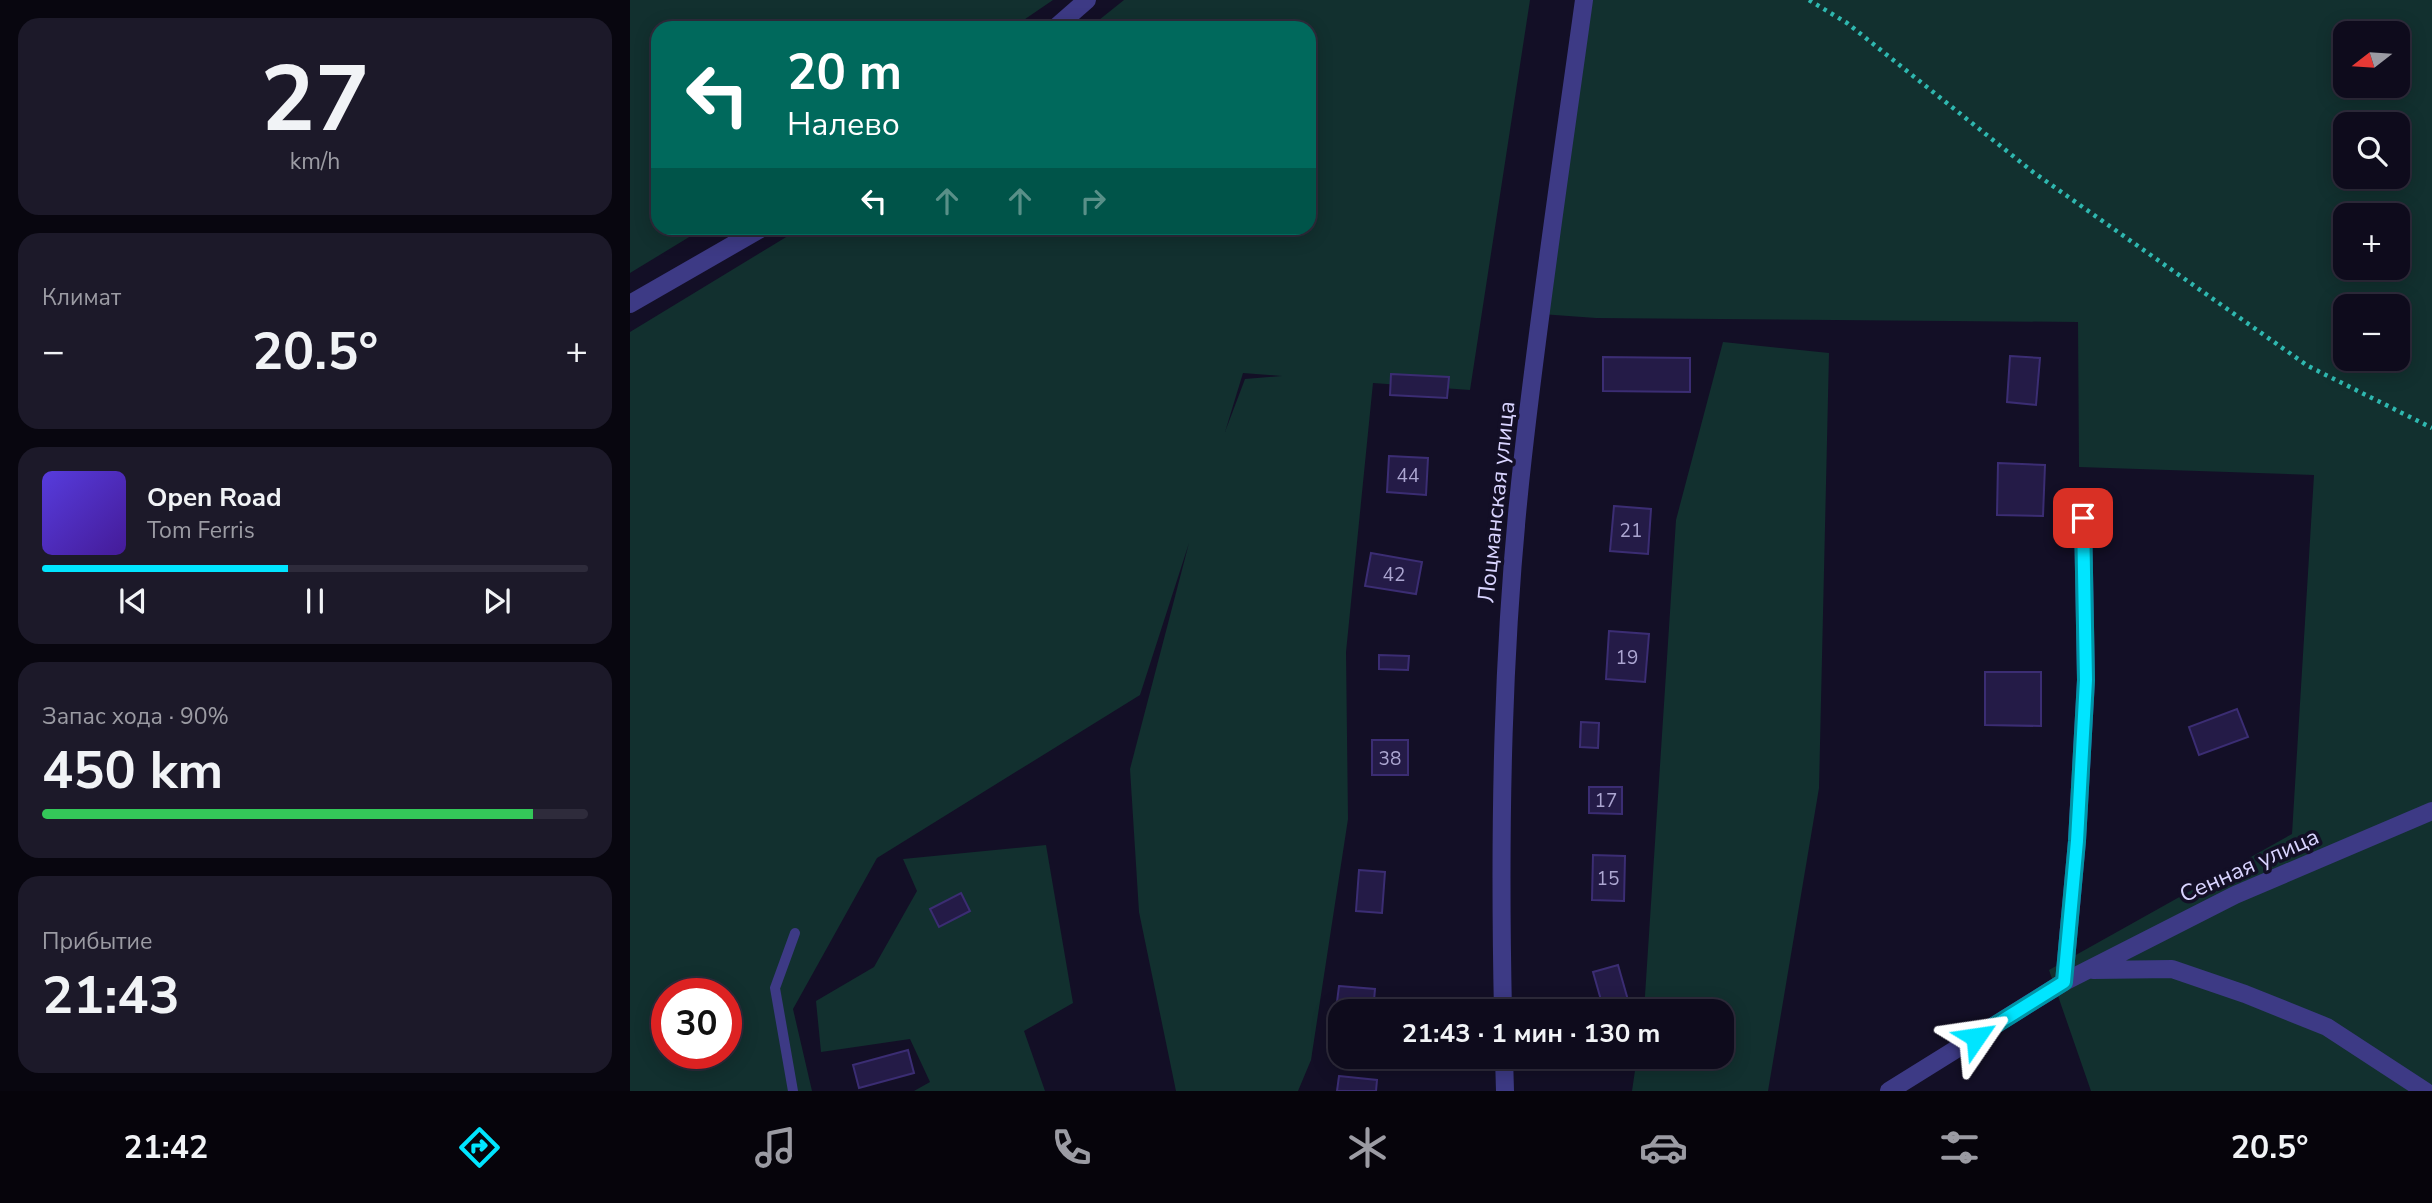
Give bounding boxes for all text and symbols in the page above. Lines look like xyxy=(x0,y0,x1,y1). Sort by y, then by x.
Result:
north arrow xyxy=(2333,21,2410,98)
map controls xyxy=(2333,21,2410,371)
text: 27 xyxy=(260,38,370,162)
text: 20 m xyxy=(787,39,902,106)
icon: left xyxy=(672,49,763,140)
text: Налево xyxy=(787,103,900,146)
button: search xyxy=(2333,112,2410,189)
text: km/h xyxy=(290,146,340,177)
icon: left xyxy=(855,182,893,220)
icon: ahead xyxy=(928,182,966,220)
icon: ahead xyxy=(1001,182,1039,220)
icon: right xyxy=(1074,182,1112,220)
button: + xyxy=(2333,203,2410,280)
text: Климат xyxy=(42,282,121,313)
button: − xyxy=(2333,294,2410,371)
text: 20.5° xyxy=(252,316,378,387)
text: − xyxy=(42,326,65,377)
text: + xyxy=(565,326,588,377)
street label: Лоцманская улица xyxy=(1470,400,1523,604)
house number: 44 xyxy=(1397,463,1419,489)
text: Open Road xyxy=(147,480,282,515)
pin xyxy=(2053,488,2113,548)
icon: arrive xyxy=(2064,499,2102,537)
text: Tom Ferris xyxy=(147,515,255,546)
house number: 21 xyxy=(1620,518,1642,544)
house number: 42 xyxy=(1383,562,1405,588)
icon: previous xyxy=(114,582,152,620)
icon: pause xyxy=(296,582,334,620)
icon: next xyxy=(478,582,516,620)
house number: 19 xyxy=(1616,645,1638,671)
text: Запас хода · 90% xyxy=(42,701,229,732)
text: 450 km xyxy=(42,735,223,806)
house number: 38 xyxy=(1379,746,1401,772)
house number: 17 xyxy=(1595,788,1617,814)
street label: Сенная улица xyxy=(2175,821,2324,910)
house number: 15 xyxy=(1597,866,1619,892)
text: Прибытие xyxy=(42,926,152,957)
text: 21:43 xyxy=(42,960,180,1031)
speed limit sign: 30 xyxy=(651,978,742,1069)
position arrow xyxy=(1939,1000,2013,1074)
text: 21:43 · 1 мин · 130 m xyxy=(1402,1016,1660,1051)
icon: directions xyxy=(455,1123,504,1172)
icon: music xyxy=(751,1123,800,1172)
icon: phone xyxy=(1047,1123,1096,1172)
icon: climate xyxy=(1343,1123,1392,1172)
icon: car xyxy=(1639,1123,1688,1172)
icon: filters xyxy=(1935,1123,1984,1172)
text: 21:42 xyxy=(123,1126,208,1169)
text: 20.5° xyxy=(2231,1126,2308,1169)

